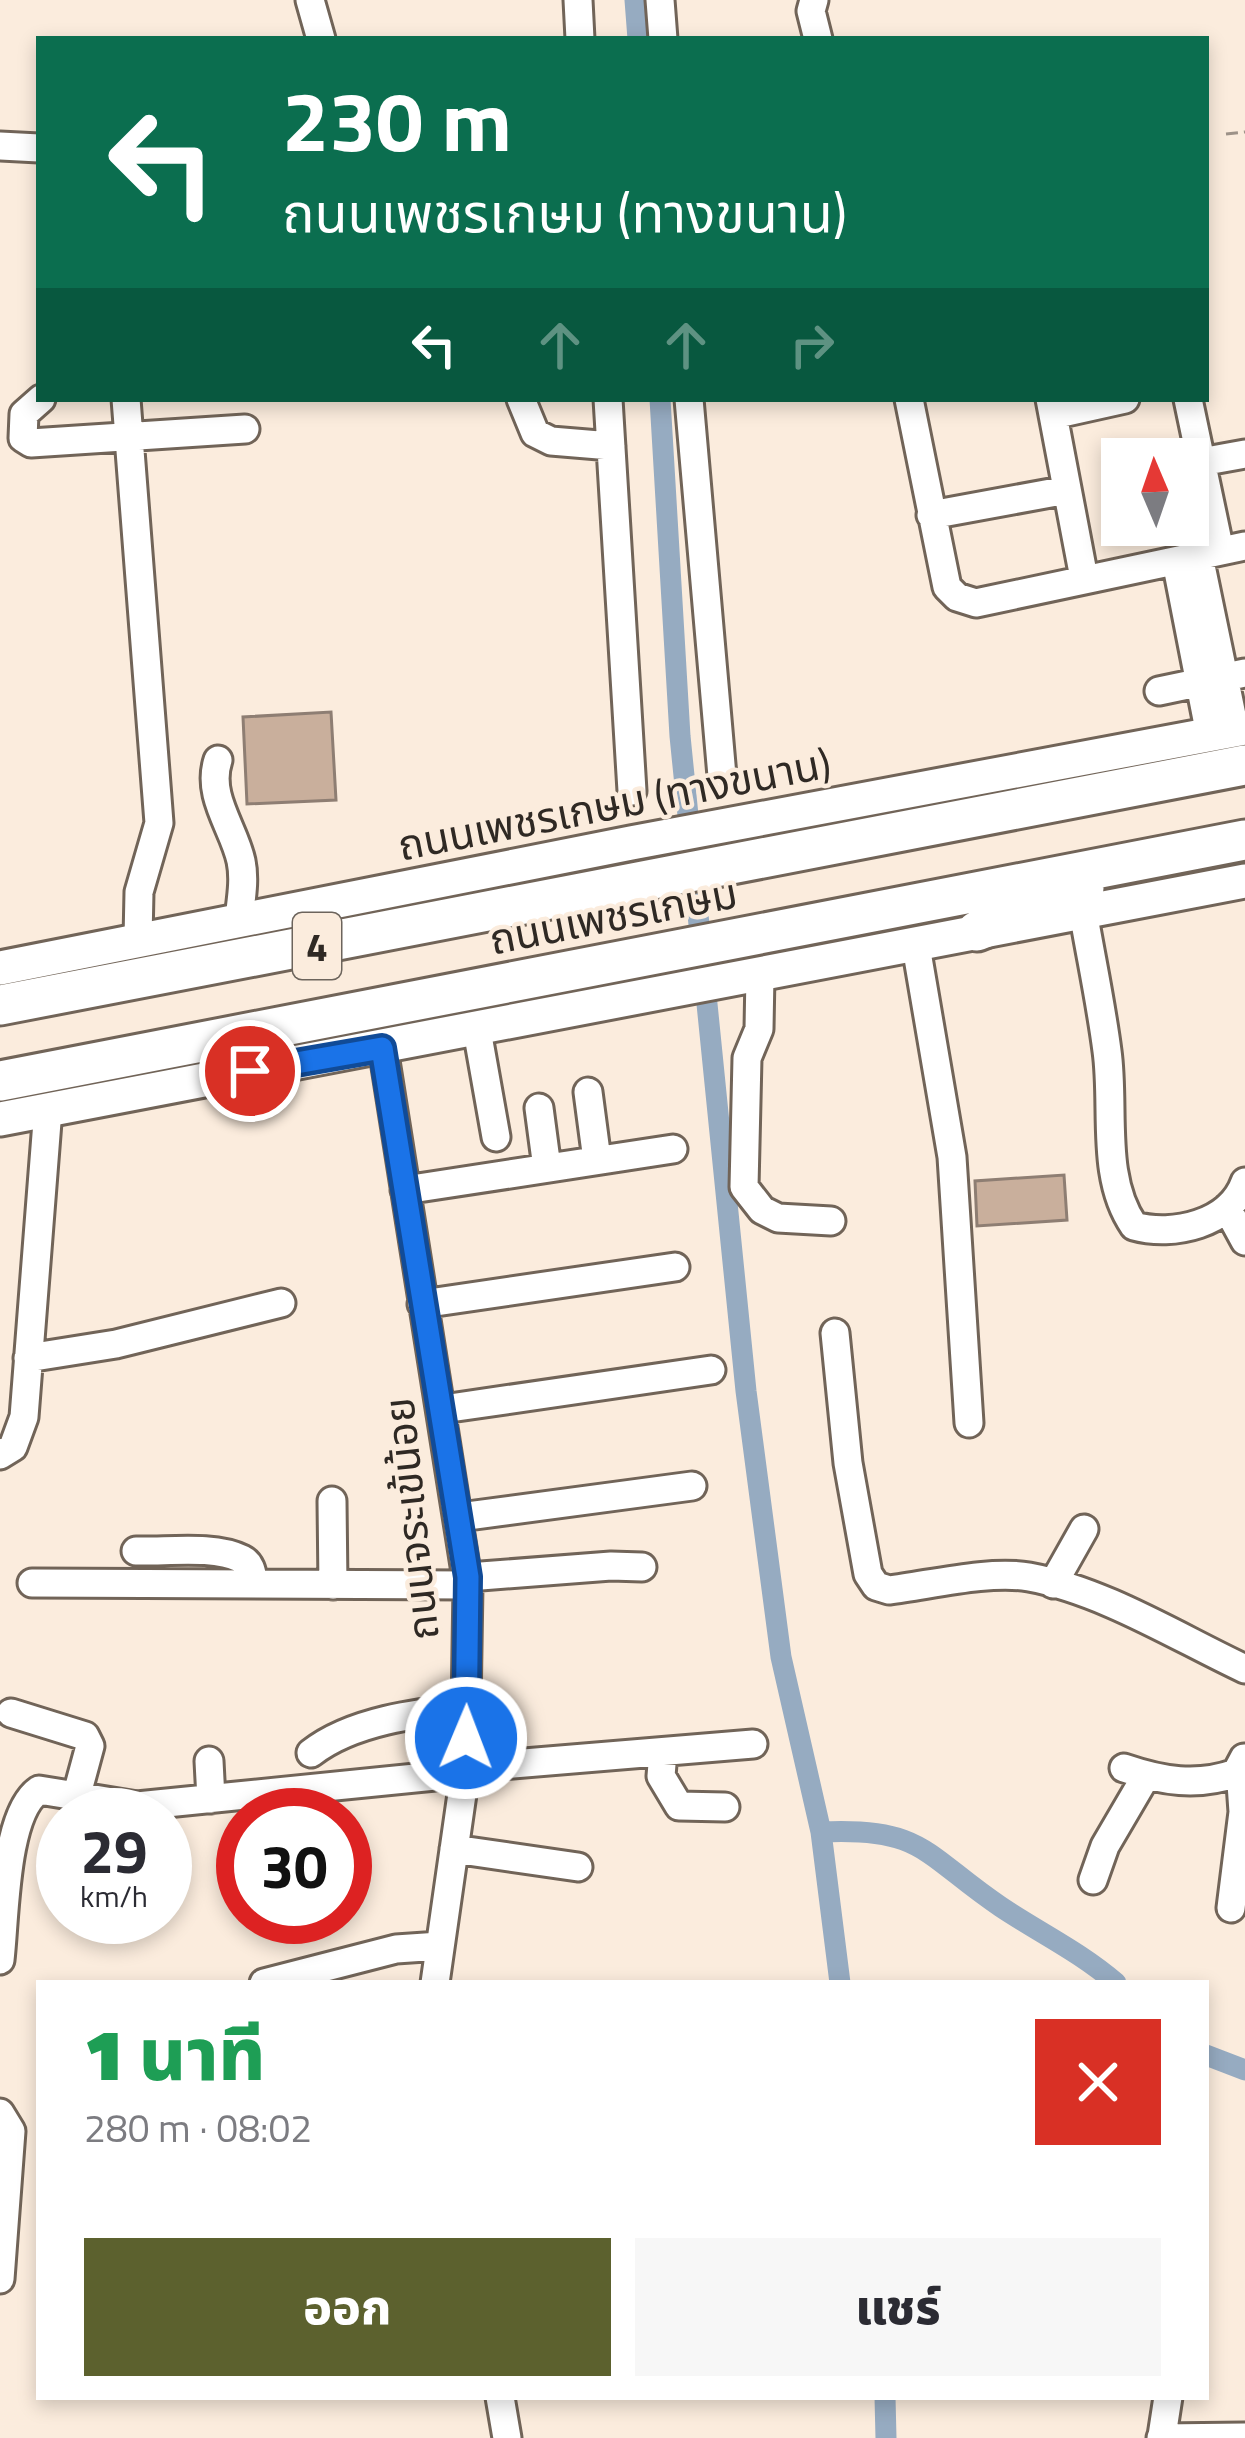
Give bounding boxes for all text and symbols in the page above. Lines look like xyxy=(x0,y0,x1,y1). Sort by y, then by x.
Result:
text: 230 m xyxy=(282,56,512,184)
icon: left xyxy=(84,84,240,240)
text: ถนนเพชรเกษม (ทางขนาน) xyxy=(282,171,847,253)
icon: left xyxy=(401,312,467,378)
icon: ahead xyxy=(527,312,593,378)
icon: ahead xyxy=(653,312,719,378)
icon: right xyxy=(779,312,845,378)
north arrow xyxy=(1101,438,1209,546)
map controls xyxy=(1101,438,1209,546)
street label: ถนนเพชรเกษม (ทางขนาน) xyxy=(392,730,836,876)
street label: ถนนเพชรเกษม xyxy=(483,860,743,970)
road number: 4 xyxy=(293,913,341,979)
pin xyxy=(199,1020,301,1122)
icon: arrive xyxy=(217,1038,283,1104)
street label: ถนนจระเข้น้อย xyxy=(365,1395,455,1643)
position arrow xyxy=(403,1675,529,1801)
speed limit sign: 30 xyxy=(216,1788,372,1944)
text: 29 xyxy=(80,1805,148,1896)
text: km/h xyxy=(80,1873,148,1919)
text: 1 นาที xyxy=(84,1998,265,2108)
button: close xyxy=(1035,2019,1161,2145)
text: 280 m · 08:02 xyxy=(84,2098,312,2157)
button: ออก xyxy=(84,2238,611,2376)
button: แชร์ xyxy=(635,2238,1161,2376)

